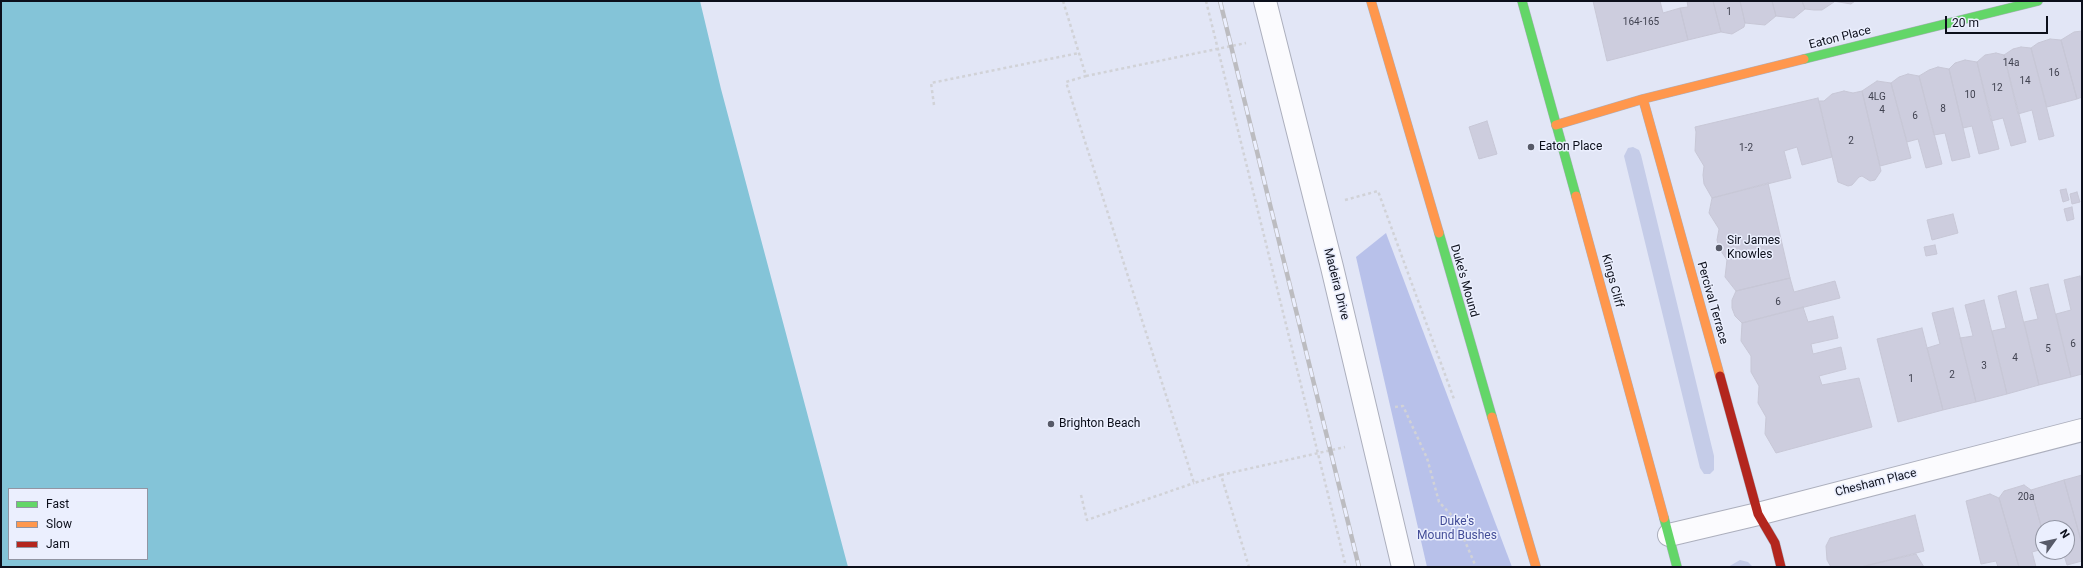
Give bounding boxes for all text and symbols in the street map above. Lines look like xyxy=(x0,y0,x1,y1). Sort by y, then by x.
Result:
house number: 1 xyxy=(1726,6,1732,18)
scale bar xyxy=(1947,8,2050,34)
house number: 164-165 xyxy=(1623,16,1659,28)
text: 20 m xyxy=(1952,16,1979,30)
street label: Eaton Place xyxy=(1808,23,1872,53)
house number: 14a xyxy=(2003,57,2019,69)
house number: 16 xyxy=(2048,67,2060,79)
house number: 14 xyxy=(2019,75,2031,87)
house number: 12 xyxy=(1991,82,2003,94)
house number: 10 xyxy=(1964,89,1976,101)
house number: 4LG xyxy=(1868,91,1886,103)
house number: 8 xyxy=(1940,103,1946,115)
house number: 4 xyxy=(1879,104,1885,116)
house number: 6 xyxy=(1912,110,1918,122)
house number: 2 xyxy=(1848,135,1854,147)
place label: Eaton Place xyxy=(1539,140,1602,154)
marker: Eaton Place xyxy=(1526,142,1536,152)
house number: 1-2 xyxy=(1739,142,1753,154)
place label: Sir James Knowles xyxy=(1727,234,1780,262)
street label: Duke's Mound xyxy=(1447,243,1481,319)
marker: Sir James Knowles xyxy=(1714,243,1724,253)
street label: Madeira Drive xyxy=(1320,247,1352,321)
street label: Kings Cliff xyxy=(1598,253,1626,309)
street label: Percival Terrace xyxy=(1693,260,1731,346)
house number: 6 xyxy=(1775,296,1781,308)
house number: 6 xyxy=(2070,338,2076,350)
house number: 5 xyxy=(2045,343,2051,355)
house number: 4 xyxy=(2012,352,2018,364)
house number: 3 xyxy=(1981,360,1987,372)
house number: 2 xyxy=(1949,369,1955,381)
house number: 1 xyxy=(1908,373,1914,385)
place label: Brighton Beach xyxy=(1059,417,1140,431)
marker: Brighton Beach xyxy=(1046,419,1056,429)
street label: Chesham Place xyxy=(1834,466,1918,500)
legend xyxy=(8,488,148,560)
house number: 20a xyxy=(2018,491,2034,503)
text: Fast xyxy=(46,497,69,511)
park label: Duke's Mound Bushes xyxy=(1417,515,1497,543)
text: Slow xyxy=(46,517,72,531)
north arrow xyxy=(2035,520,2075,560)
text: N xyxy=(2057,527,2072,541)
text: Jam xyxy=(46,537,70,551)

